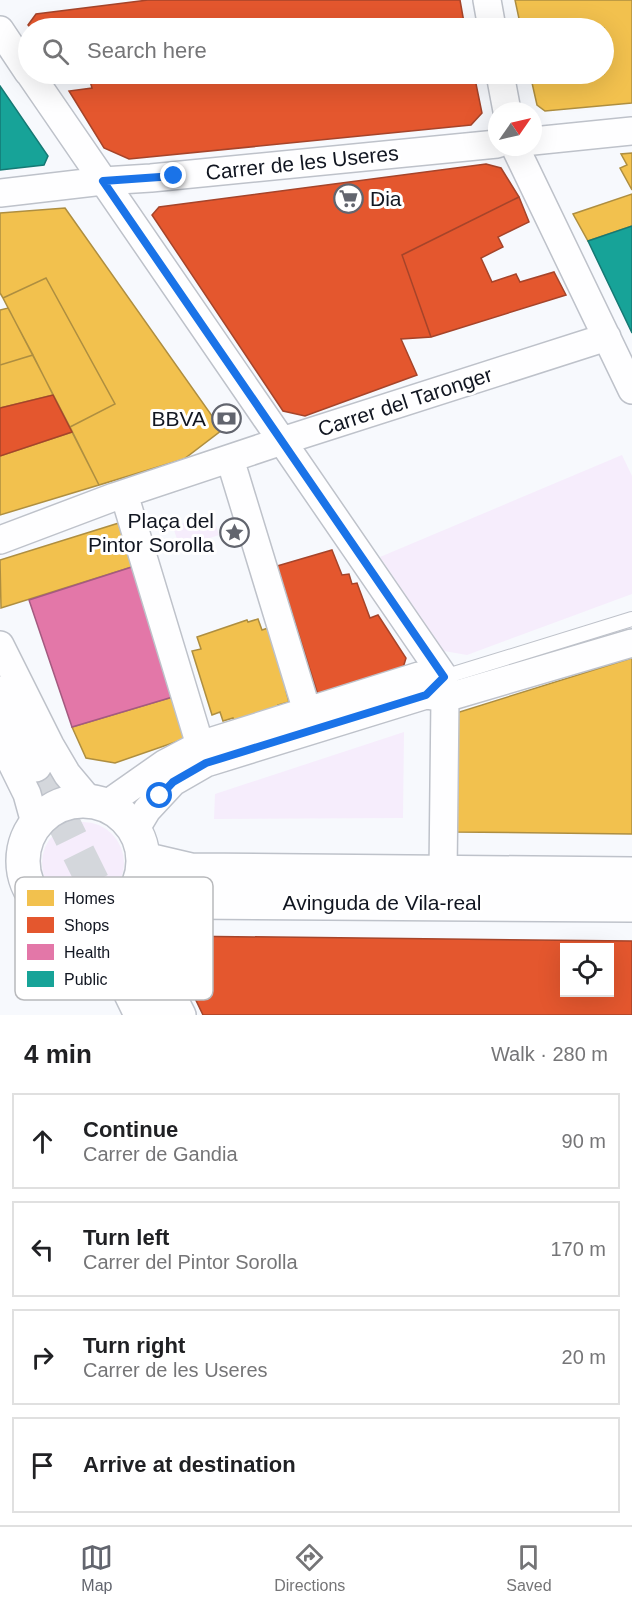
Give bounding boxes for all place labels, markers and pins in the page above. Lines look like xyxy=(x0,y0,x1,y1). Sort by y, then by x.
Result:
supermarket icon: Dia xyxy=(333,183,365,215)
place label: Dia xyxy=(370,187,402,210)
bank icon: BBVA xyxy=(211,403,243,435)
place label: BBVA xyxy=(152,407,206,430)
place label: Plaça del Pintor Sorolla xyxy=(88,509,214,556)
place icon: Plaça del Pintor Sorolla xyxy=(219,517,251,549)

